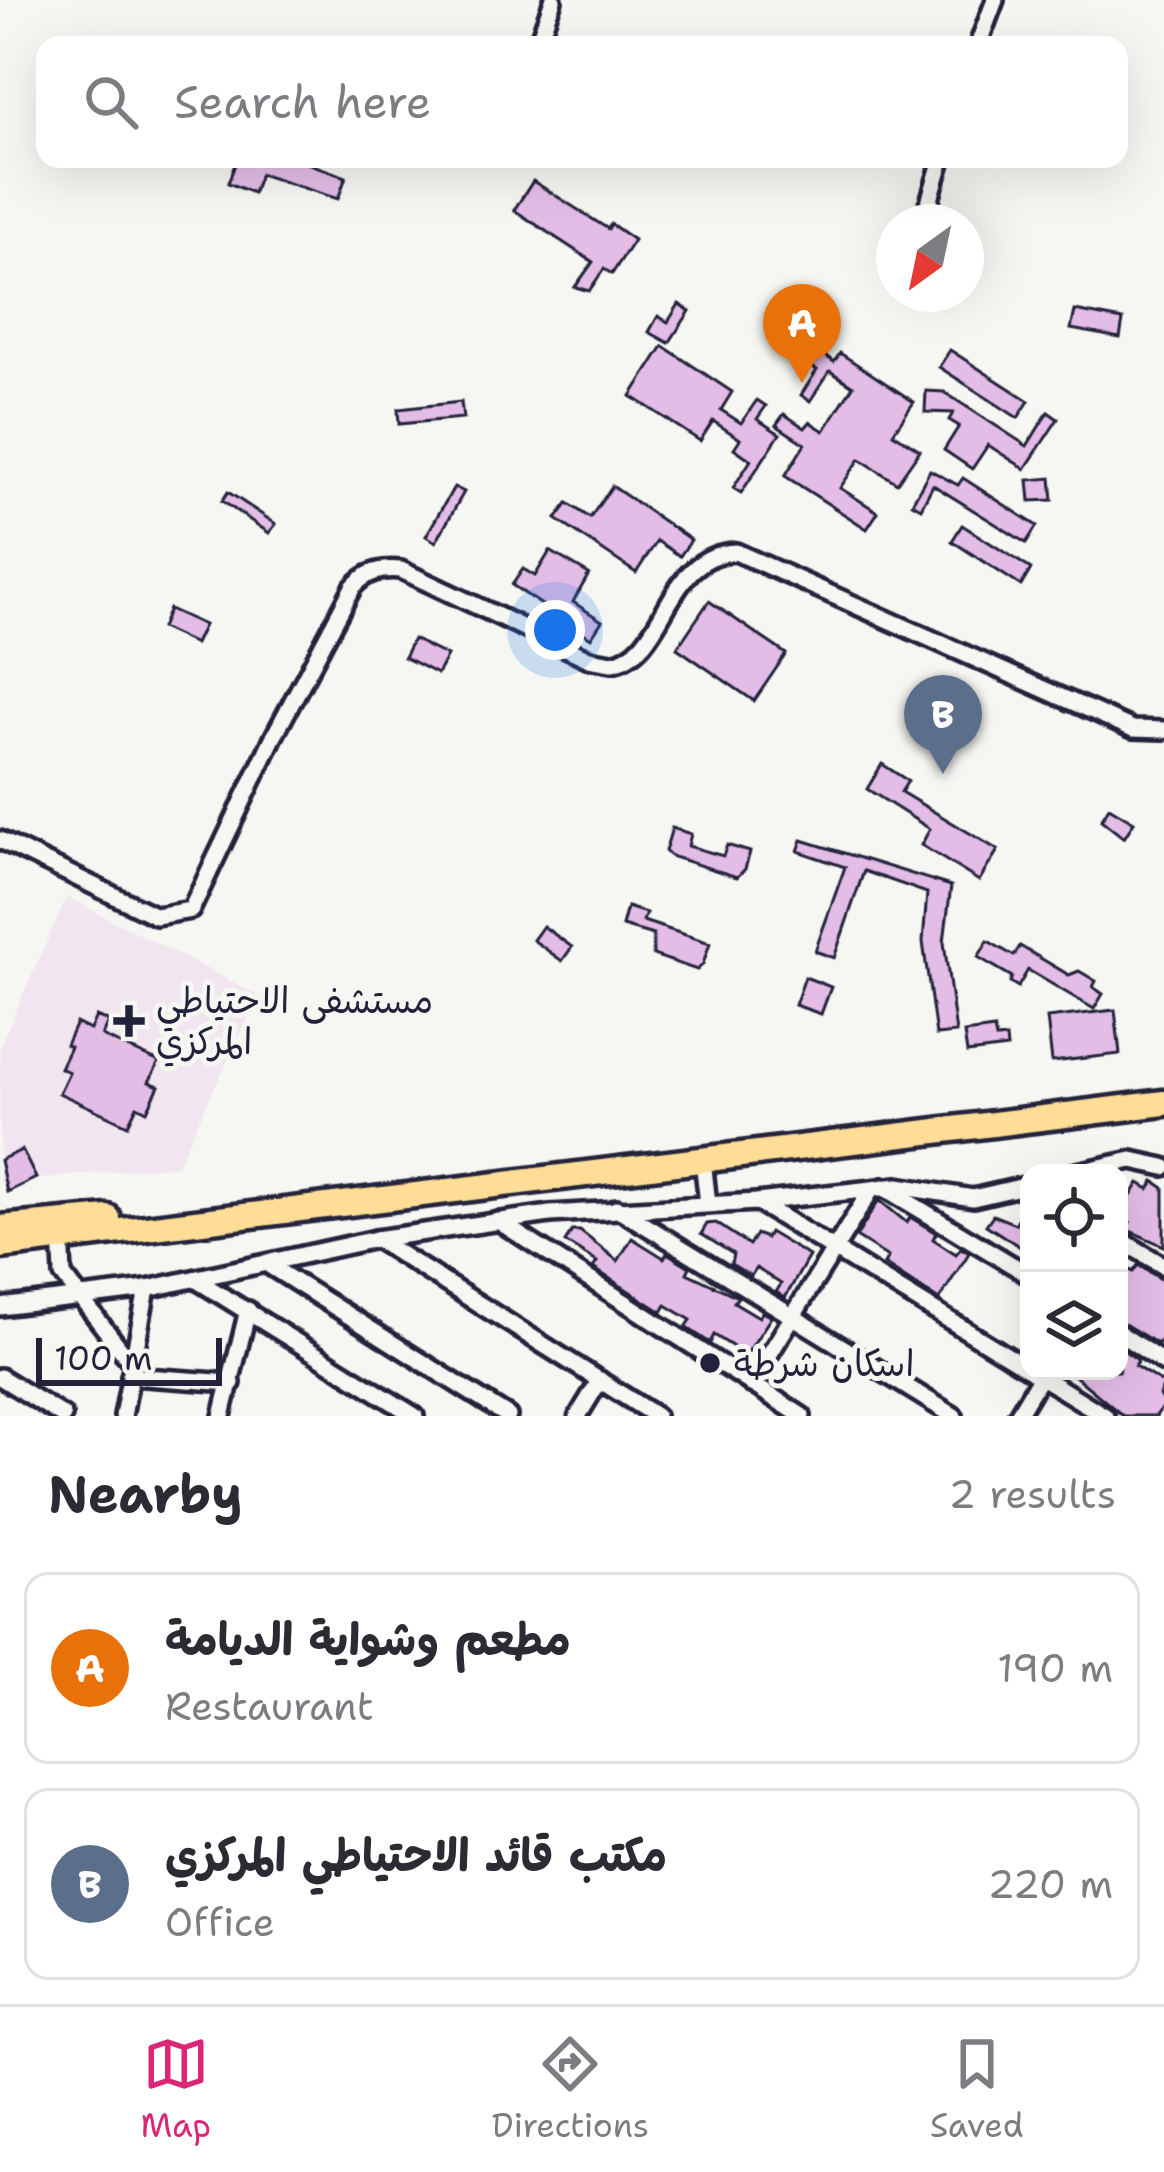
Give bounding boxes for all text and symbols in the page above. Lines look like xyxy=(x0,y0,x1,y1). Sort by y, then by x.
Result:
search box xyxy=(36,36,1128,168)
icon: search xyxy=(78,69,144,135)
text: Search here xyxy=(174,72,431,132)
north arrow xyxy=(876,204,984,312)
pin: A xyxy=(763,284,841,383)
your location xyxy=(525,600,585,660)
pin: B xyxy=(904,675,982,774)
place label: مستشفى الاحتياطي المركزي xyxy=(156,976,433,1067)
marker: مستشفى الاحتياطي المركزي xyxy=(113,1005,145,1037)
map controls xyxy=(1020,1164,1128,1380)
button: locate xyxy=(1020,1164,1128,1272)
button: layers xyxy=(1020,1272,1128,1380)
scale bar xyxy=(36,1332,222,1385)
text: 100 m xyxy=(54,1336,153,1381)
place label: اسكان شرطة xyxy=(734,1339,914,1388)
marker: اسكان شرطة xyxy=(697,1350,723,1376)
text: Nearby xyxy=(48,1460,243,1528)
text: 2 results xyxy=(949,1468,1116,1520)
text: مطعم وشواية الديامة xyxy=(165,1609,571,1669)
text: A xyxy=(75,1642,105,1694)
text: 190 m xyxy=(997,1642,1113,1694)
text: Restaurant xyxy=(165,1680,374,1732)
text: مكتب قائد الاحتياطي المركزي xyxy=(165,1825,667,1885)
text: B xyxy=(78,1858,102,1910)
text: 220 m xyxy=(987,1858,1113,1910)
text: Office xyxy=(165,1896,275,1948)
tab: Map xyxy=(140,2031,211,2148)
tab: Directions xyxy=(492,2031,649,2148)
tab: Saved xyxy=(930,2031,1024,2148)

